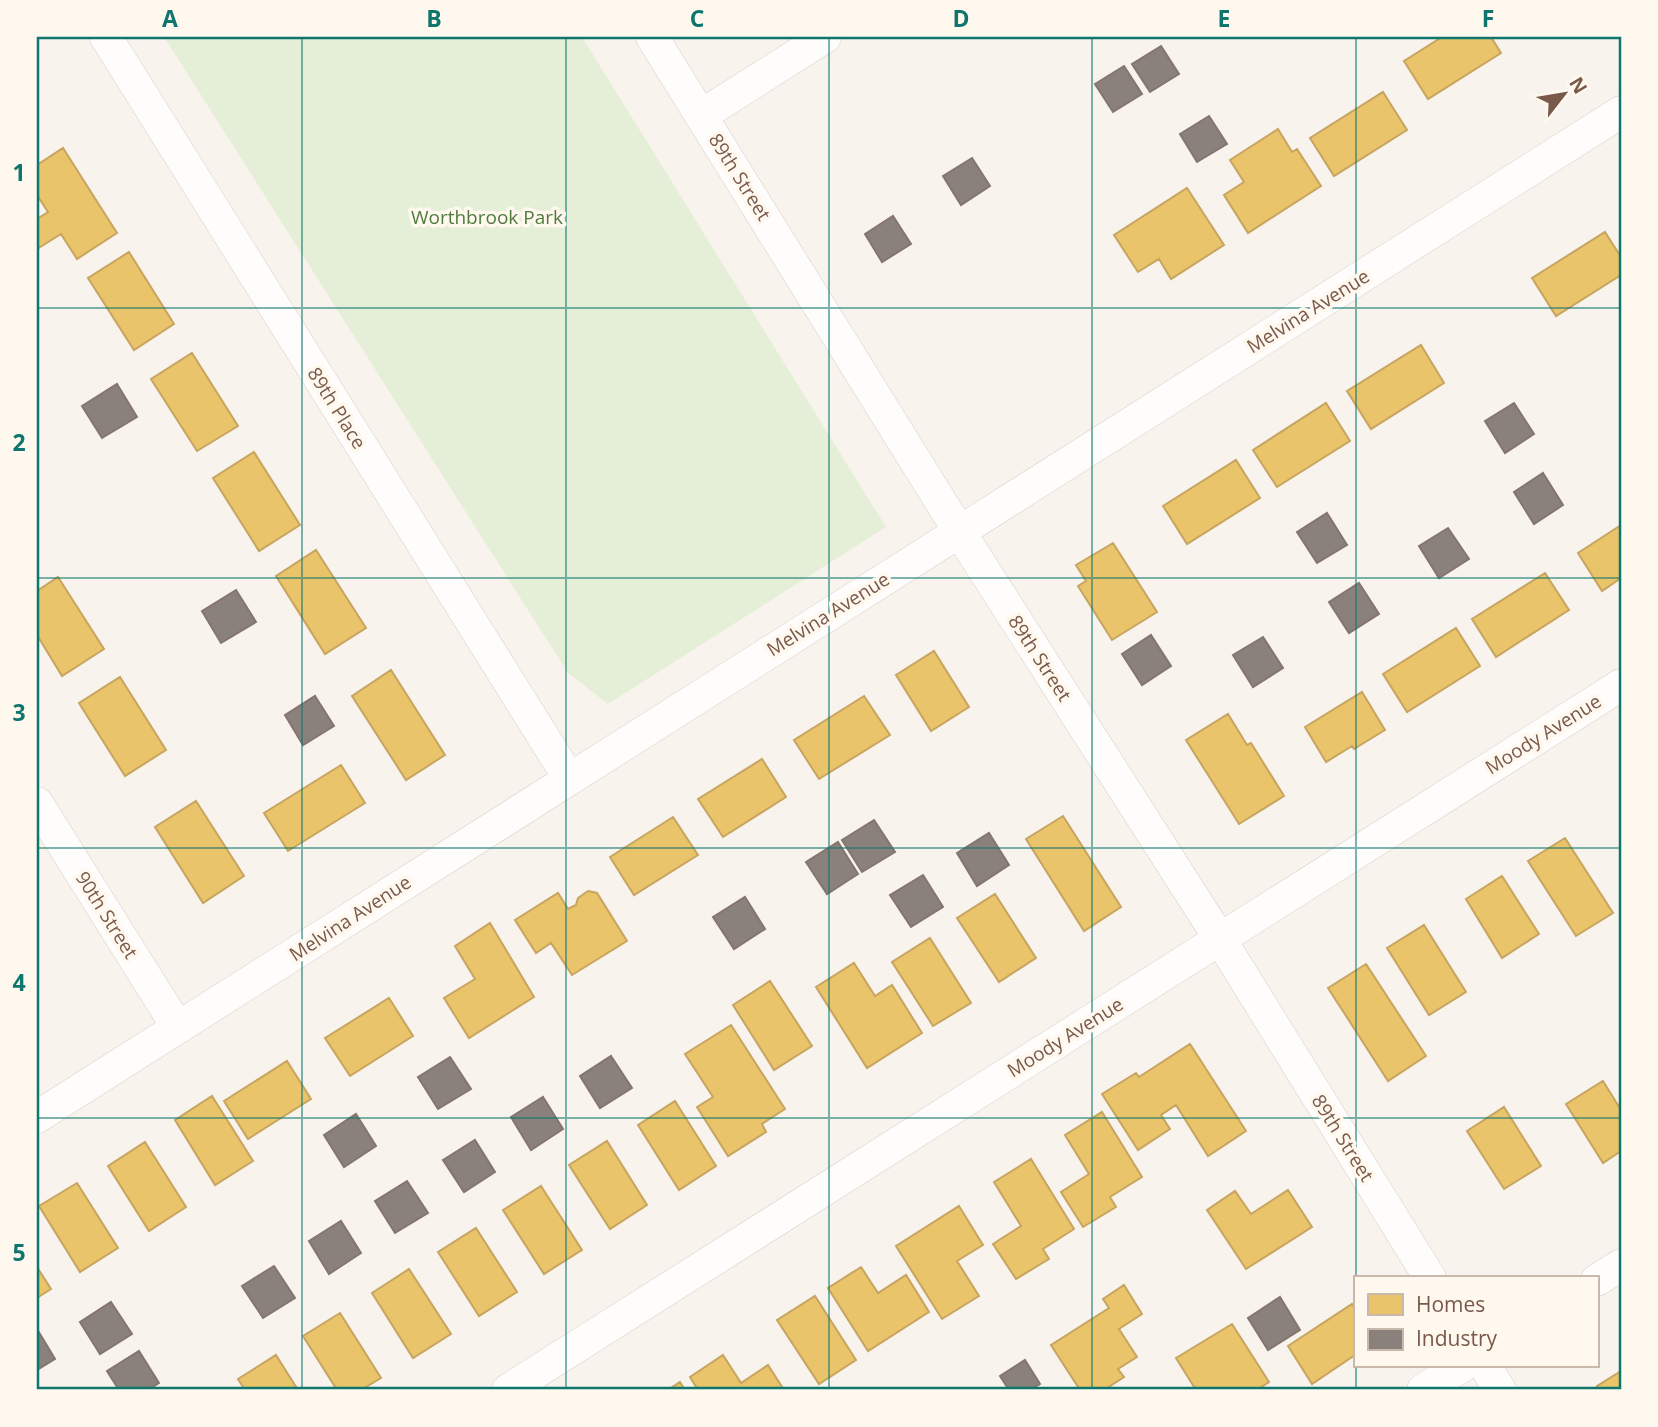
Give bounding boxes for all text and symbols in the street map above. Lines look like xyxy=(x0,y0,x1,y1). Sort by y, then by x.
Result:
text: A xyxy=(162,2,178,34)
text: B xyxy=(426,2,442,34)
text: C xyxy=(690,2,704,34)
text: D xyxy=(952,2,970,34)
text: E xyxy=(1218,2,1230,34)
text: F xyxy=(1482,2,1494,34)
north arrow xyxy=(1528,60,1598,130)
text: N xyxy=(1563,72,1594,99)
street label: 89th Street xyxy=(703,128,777,226)
text: 1 xyxy=(12,156,26,188)
park label: Worthbrook Park xyxy=(411,204,563,230)
street label: Melvina Avenue xyxy=(1242,263,1374,359)
street label: 89th Place xyxy=(302,362,372,454)
text: 2 xyxy=(12,426,26,458)
street label: Melvina Avenue xyxy=(762,566,894,662)
street label: 89th Street xyxy=(1002,610,1078,706)
street label: Moody Avenue xyxy=(1480,688,1606,780)
text: 3 xyxy=(12,696,26,728)
street label: 90th Street xyxy=(70,866,144,964)
street label: Melvina Avenue xyxy=(284,869,416,967)
text: 4 xyxy=(12,966,26,998)
street label: Moody Avenue xyxy=(1002,991,1128,1083)
street label: 89th Street xyxy=(1306,1089,1380,1187)
text: 5 xyxy=(12,1236,26,1268)
legend xyxy=(1354,1276,1598,1368)
text: Homes xyxy=(1416,1290,1485,1318)
text: Industry xyxy=(1416,1324,1498,1352)

